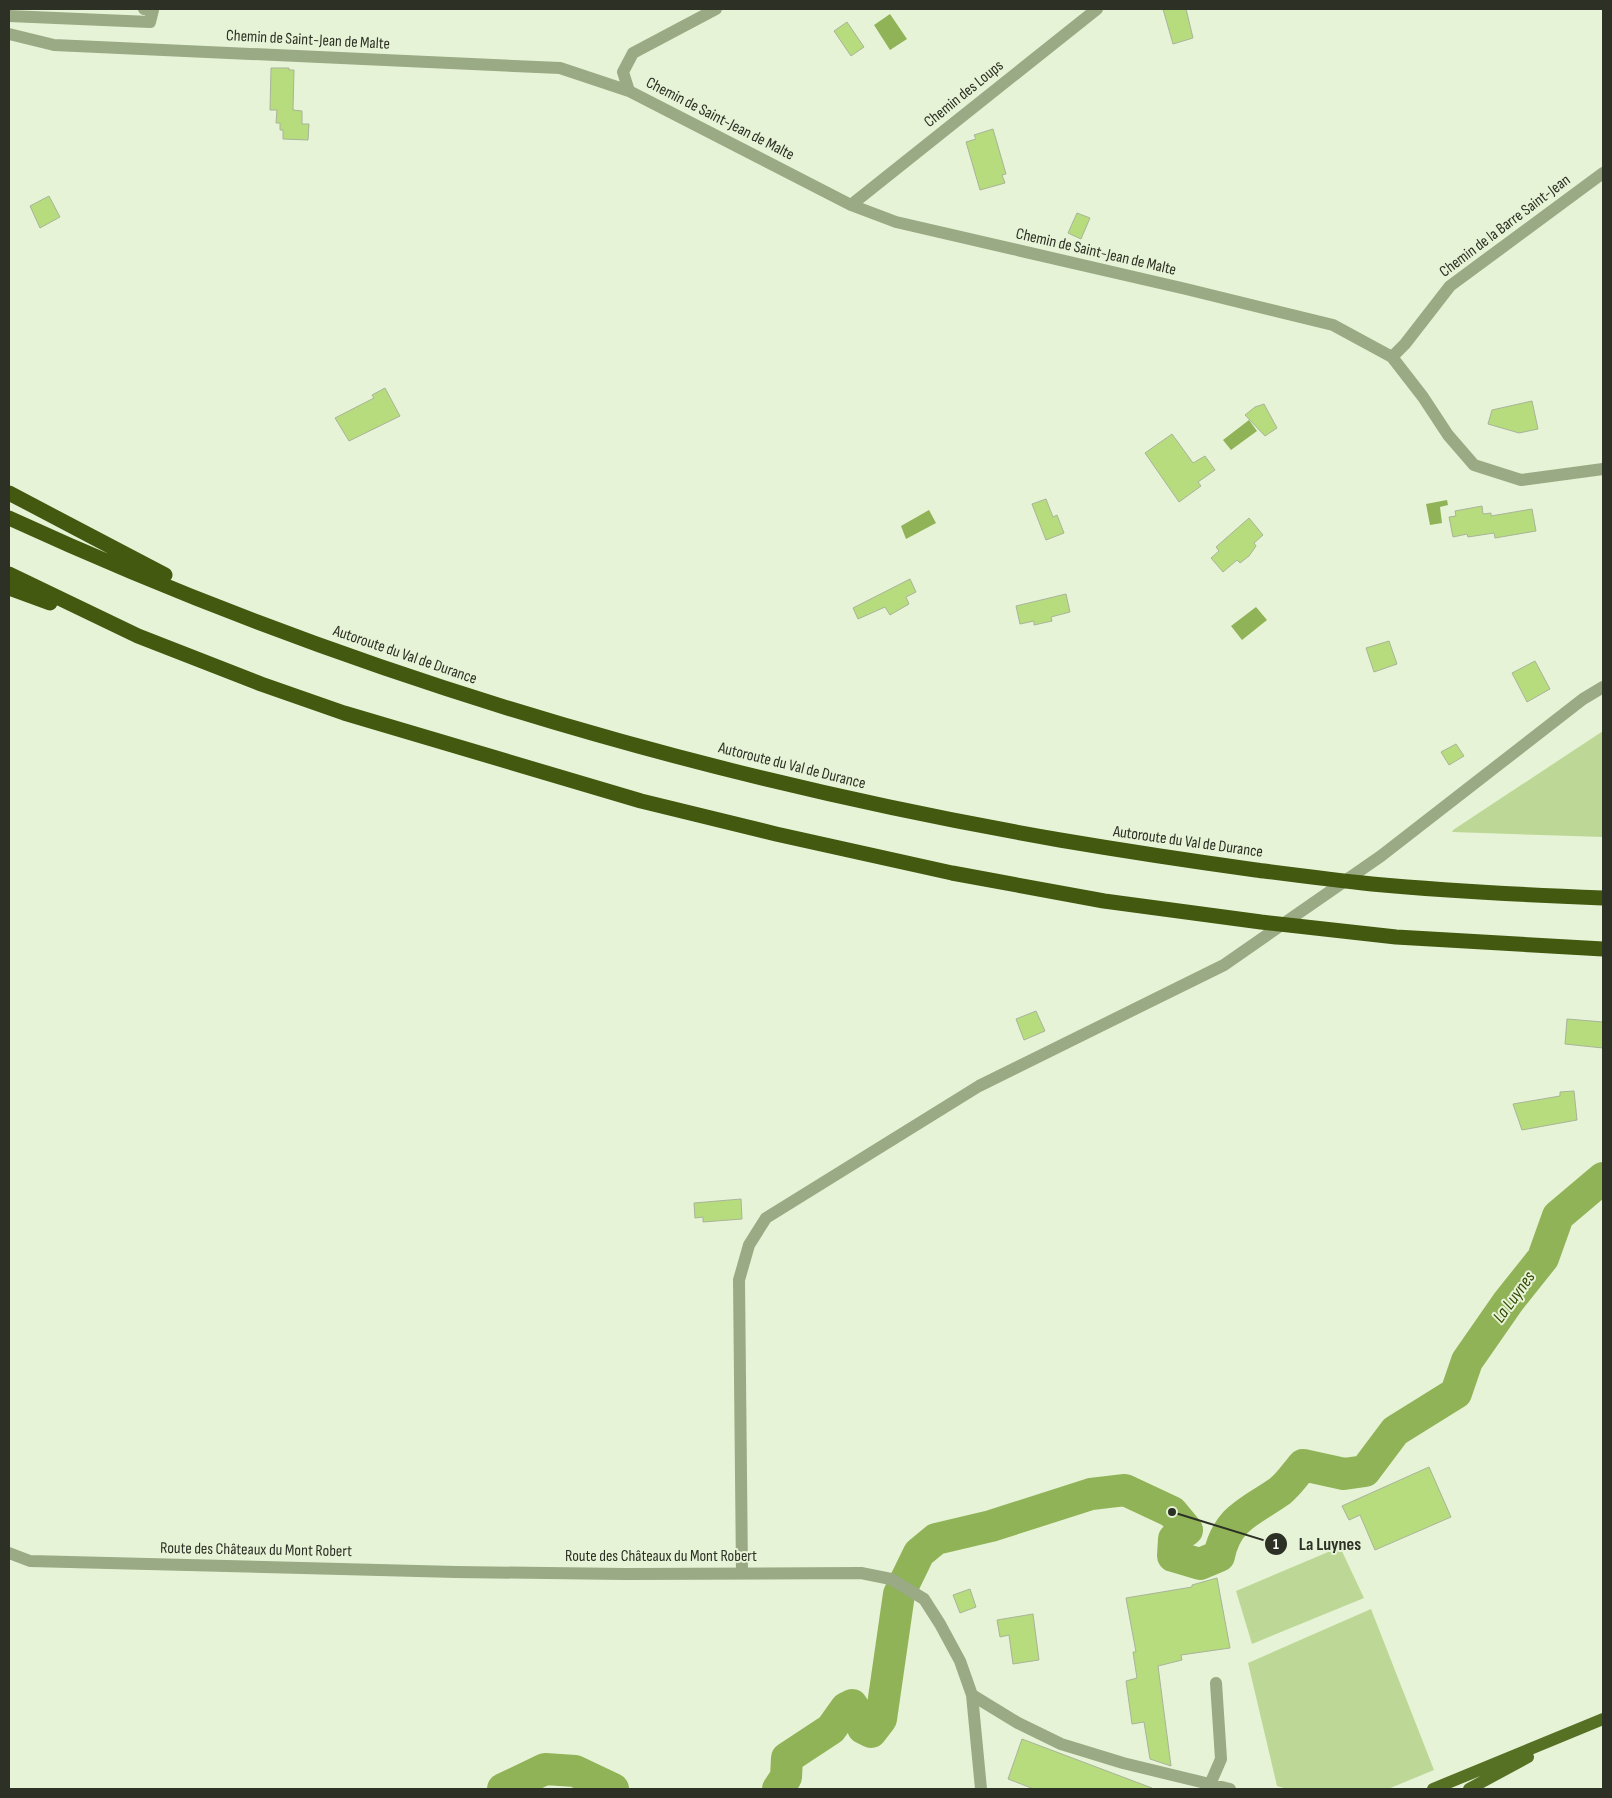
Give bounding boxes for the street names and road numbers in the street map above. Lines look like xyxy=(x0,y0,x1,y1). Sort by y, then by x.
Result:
street label: Chemin de Saint-Jean de Malte xyxy=(226,26,390,54)
street label: Chemin des Loups xyxy=(921,56,1008,132)
street label: Chemin de Saint-Jean de Malte xyxy=(643,73,797,165)
street label: Chemin de la Barre Saint-Jean xyxy=(1436,171,1574,281)
street label: Chemin de Saint-Jean de Malte xyxy=(1014,224,1178,280)
street label: Autoroute du Val de Durance xyxy=(330,621,479,689)
street label: Autoroute du Val de Durance xyxy=(716,738,868,793)
street label: Autoroute du Val de Durance xyxy=(1111,822,1264,862)
street label: Route des Châteaux du Mont Robert xyxy=(160,1539,352,1561)
street label: Route des Châteaux du Mont Robert xyxy=(565,1547,757,1566)

